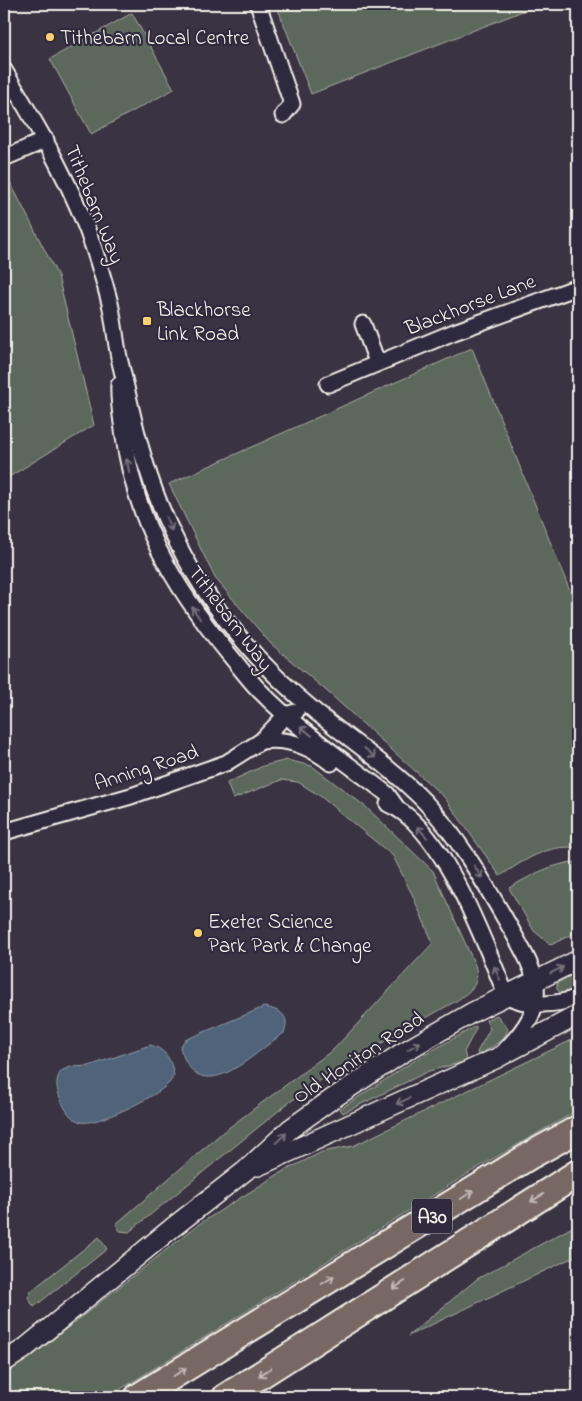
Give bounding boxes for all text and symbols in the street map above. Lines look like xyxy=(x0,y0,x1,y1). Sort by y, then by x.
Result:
place label: Tithebarn Local Centre xyxy=(60,24,250,54)
marker: Tithebarn Local Centre xyxy=(44,31,56,43)
street label: Tithebarn Way xyxy=(54,141,131,270)
street label: Blackhorse Lane xyxy=(400,267,541,345)
place label: Blackhorse Link Road xyxy=(156,296,251,350)
marker: Blackhorse Link Road xyxy=(141,315,153,327)
one-way arrow xyxy=(123,459,133,475)
one-way arrow xyxy=(164,516,174,531)
street label: Tithebarn Way xyxy=(178,560,279,680)
one-way arrow xyxy=(191,606,201,620)
one-way arrow xyxy=(300,726,313,737)
street label: Anning Road xyxy=(91,738,203,802)
one-way arrow xyxy=(363,747,376,758)
one-way arrow xyxy=(416,825,427,838)
one-way arrow xyxy=(473,865,484,879)
place label: Exeter Science Park Park & Change xyxy=(208,908,372,964)
marker: Exeter Science Park Park & Change xyxy=(192,927,204,939)
one-way arrow xyxy=(550,965,565,975)
one-way arrow xyxy=(491,966,501,981)
street label: Old Honiton Road xyxy=(288,1005,431,1112)
one-way arrow xyxy=(407,1041,421,1051)
one-way arrow xyxy=(396,1097,411,1107)
one-way arrow xyxy=(274,1132,287,1144)
one-way arrow xyxy=(459,1190,473,1200)
one-way arrow xyxy=(530,1194,544,1204)
road number: A30 xyxy=(412,1198,452,1234)
one-way arrow xyxy=(321,1275,335,1285)
one-way arrow xyxy=(393,1281,407,1291)
one-way arrow xyxy=(173,1366,187,1377)
one-way arrow xyxy=(258,1366,272,1377)

